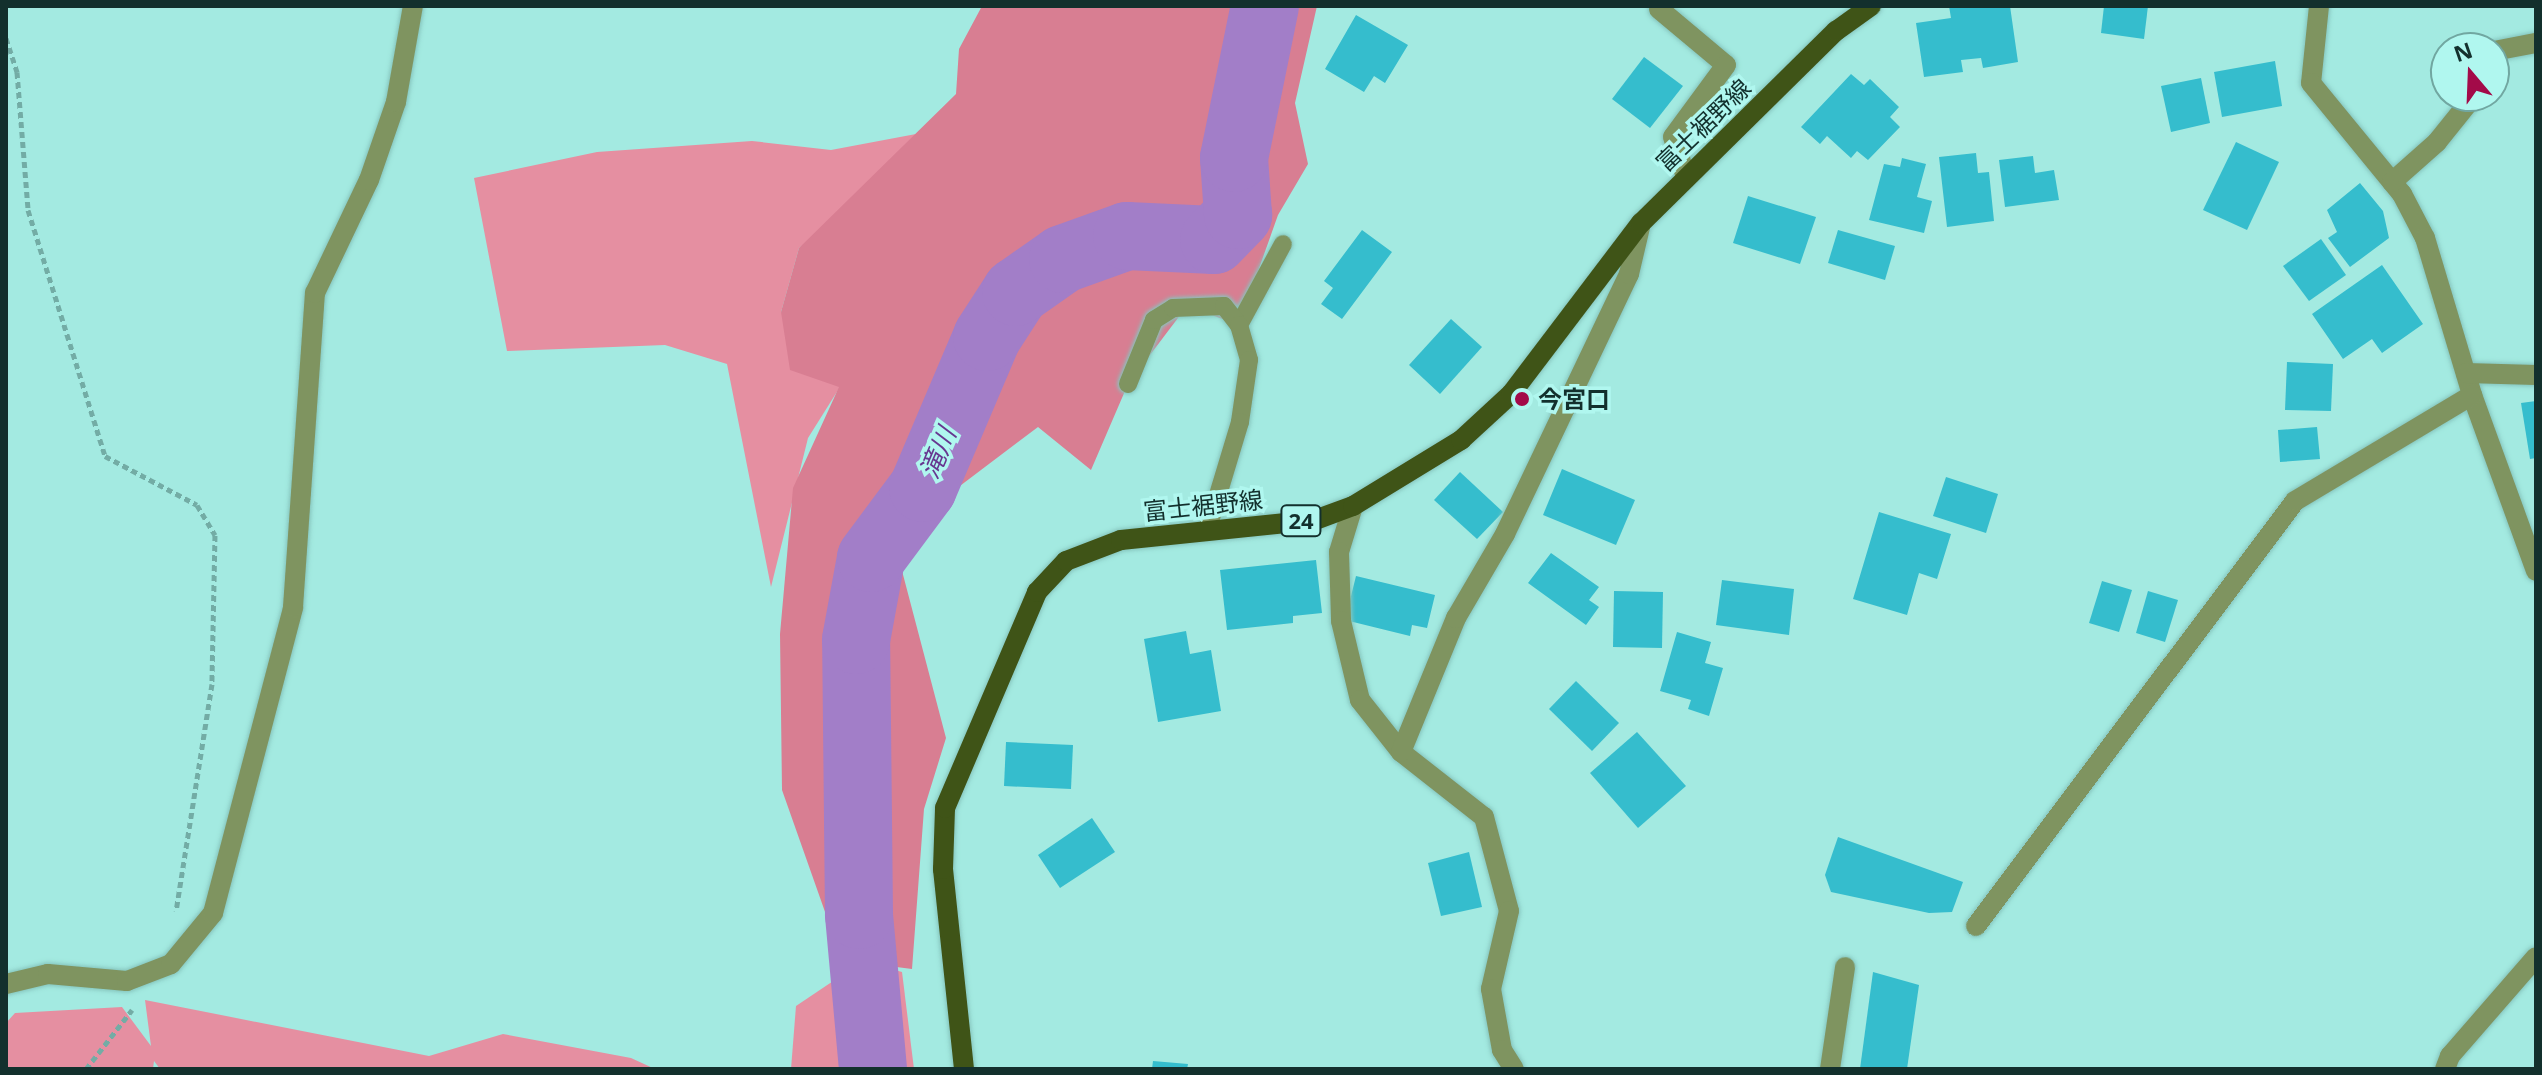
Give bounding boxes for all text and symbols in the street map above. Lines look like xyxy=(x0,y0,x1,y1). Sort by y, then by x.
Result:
north arrow xyxy=(2430,32,2510,112)
text: N xyxy=(2449,34,2476,68)
street label: 富士裾野線 xyxy=(1650,73,1756,177)
place label: 今宮口 xyxy=(1538,385,1610,413)
marker: 今宮口 xyxy=(1513,390,1531,408)
water label: 滝川 xyxy=(913,423,963,483)
street label: 富士裾野線 xyxy=(1142,484,1264,526)
road number: 24 xyxy=(1279,503,1323,539)

